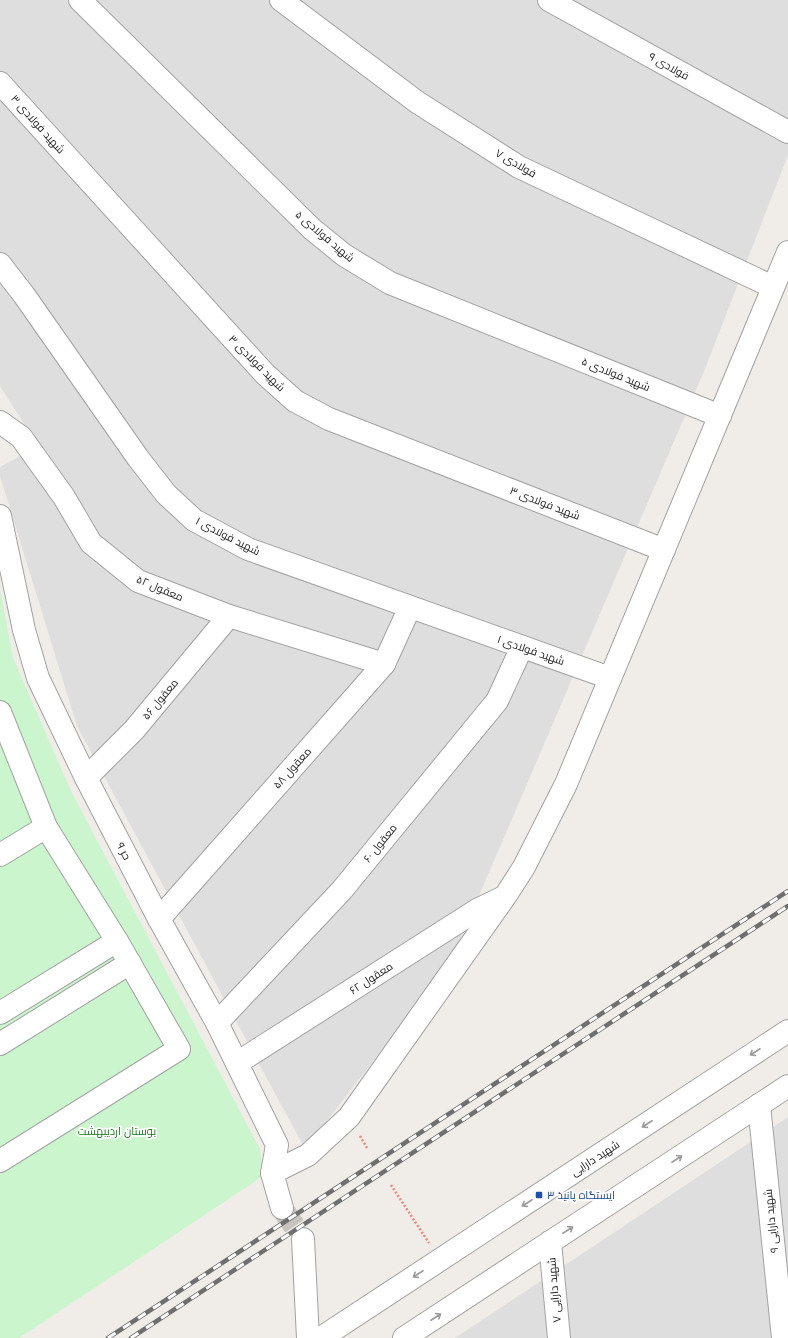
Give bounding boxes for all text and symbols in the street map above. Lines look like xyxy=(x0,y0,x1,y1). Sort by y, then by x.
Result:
street label: فولادی ۹ xyxy=(646,50,691,83)
street label: شهید فولادی ۳ xyxy=(8,92,67,156)
street label: فولادی ۷ xyxy=(493,146,539,180)
street label: شهید فولادی ۵ xyxy=(293,208,357,265)
street label: شهید فولادی ۳ xyxy=(226,332,288,394)
street label: شهید فولادی ۵ xyxy=(580,355,652,394)
street label: شهید فولادی ۳ xyxy=(508,484,582,523)
street label: شهید فولادی ۱ xyxy=(194,515,262,558)
street label: معقول ۵۲ xyxy=(134,573,185,604)
street label: شهید فولادی ۱ xyxy=(495,633,566,668)
street label: معقول ۵۶ xyxy=(140,676,181,722)
street label: معقول ۵۸ xyxy=(271,745,314,792)
street label: معقول ۶۰ xyxy=(361,821,400,865)
street label: حر ۹ xyxy=(114,840,133,862)
street label: معقول ۶۲ xyxy=(347,960,395,997)
one-way arrow xyxy=(750,1048,761,1056)
one-way arrow xyxy=(642,1120,653,1128)
park label: بوستان اردیبهشت xyxy=(78,1125,156,1138)
street label: شهید دارایی xyxy=(569,1138,622,1179)
one-way arrow xyxy=(671,1154,683,1162)
street label: شهید دارایی ۹ xyxy=(762,1188,781,1253)
place label: ایستگاه پانیذ ۳ xyxy=(547,1189,615,1202)
marker: ایستگاه پانیذ ۳ xyxy=(534,1190,544,1200)
one-way arrow xyxy=(521,1199,532,1207)
one-way arrow xyxy=(562,1226,573,1234)
street label: شهید دارایی ۷ xyxy=(545,1257,564,1323)
one-way arrow xyxy=(413,1270,424,1278)
one-way arrow xyxy=(430,1312,442,1320)

